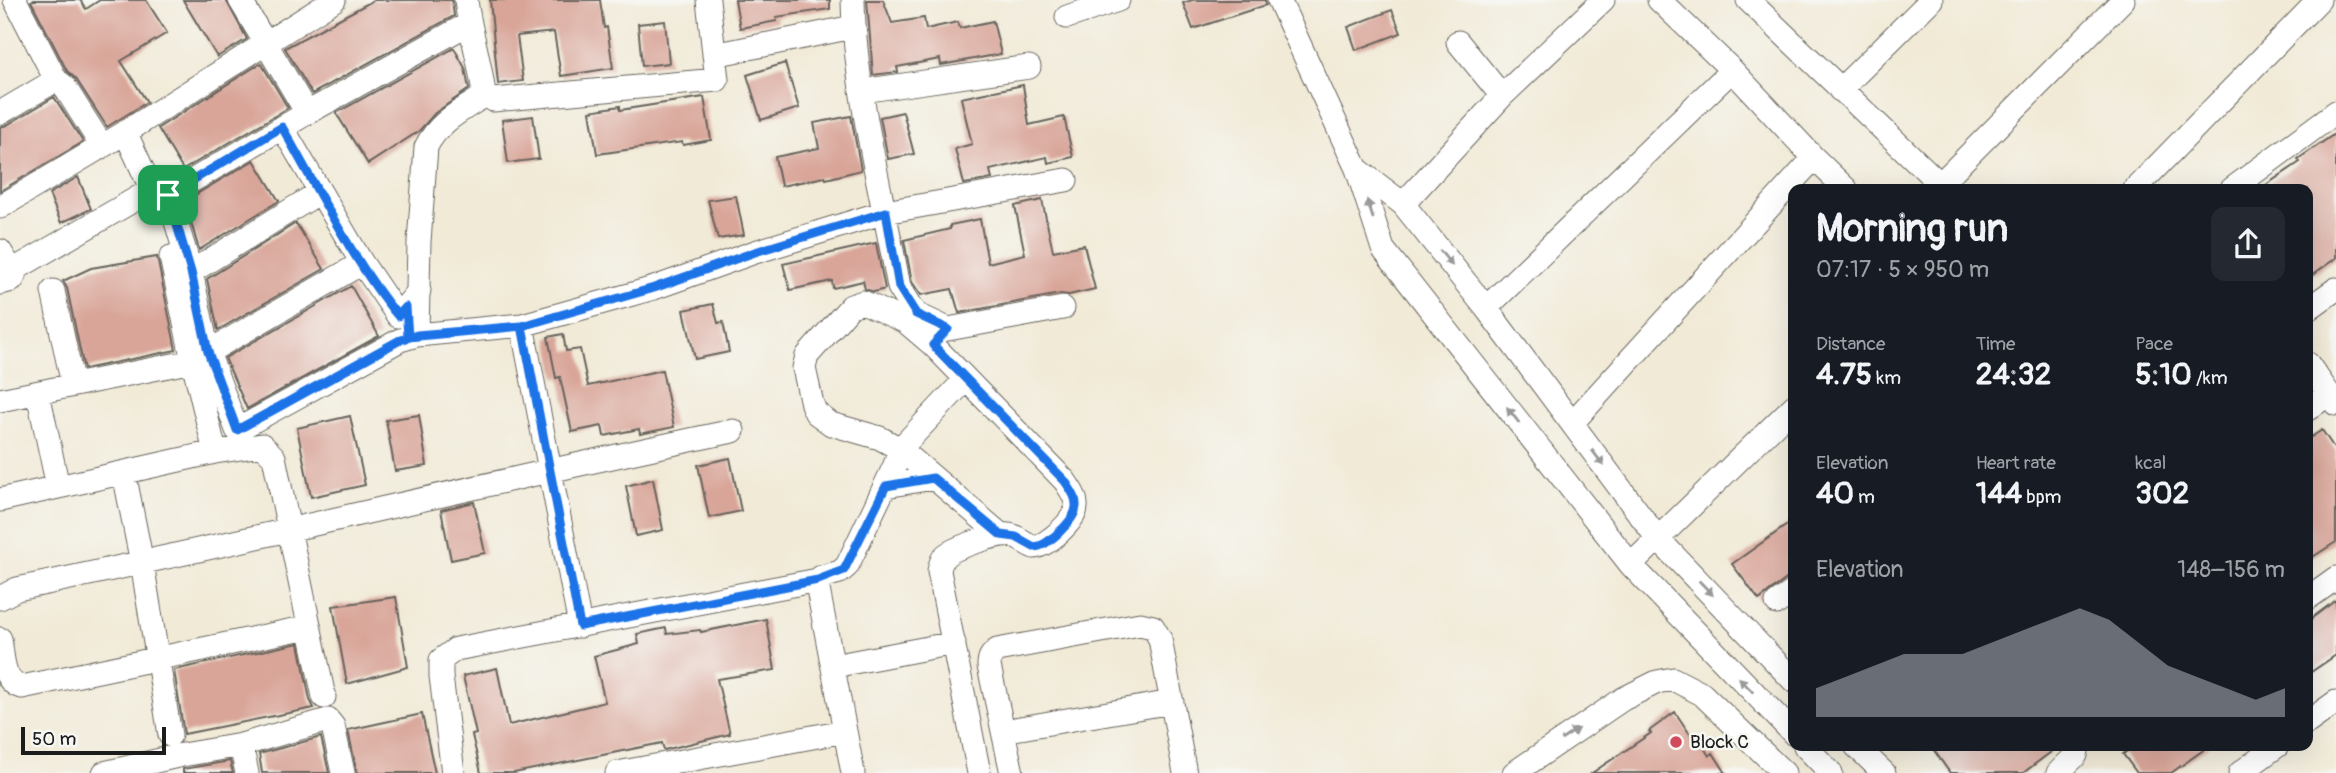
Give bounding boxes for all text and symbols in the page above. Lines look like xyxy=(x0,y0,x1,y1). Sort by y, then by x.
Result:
pin xyxy=(138,165,198,225)
icon: arrive xyxy=(149,176,187,214)
one-way arrow xyxy=(1364,198,1375,219)
text: Morning run xyxy=(1816,205,2008,253)
button: share xyxy=(2211,207,2285,281)
one-way arrow xyxy=(1438,248,1453,266)
text: 07:17 · 5 × 950 m xyxy=(1816,255,1989,284)
text: Distance xyxy=(1816,332,1885,356)
text: Time xyxy=(1976,332,2015,356)
text: Pace xyxy=(2135,332,2173,356)
text: 4.75 xyxy=(1816,356,1872,393)
text: 24:32 xyxy=(1976,356,2051,393)
text: 5:10 xyxy=(2135,356,2192,393)
text: km xyxy=(1872,366,1901,390)
text: /km xyxy=(2192,366,2228,390)
one-way arrow xyxy=(1506,407,1521,425)
one-way arrow xyxy=(1591,449,1605,467)
text: Elevation xyxy=(1816,451,1888,475)
text: Heart rate xyxy=(1976,451,2056,475)
text: kcal xyxy=(2135,451,2166,475)
text: 40 xyxy=(1816,475,1854,512)
text: 144 xyxy=(1976,475,2022,512)
text: 302 xyxy=(2135,475,2189,512)
text: m xyxy=(1854,485,1875,509)
text: bpm xyxy=(2022,485,2061,509)
text: Elevation xyxy=(1816,555,1904,584)
text: 148–156 m xyxy=(2177,555,2285,584)
one-way arrow xyxy=(1697,579,1713,596)
one-way arrow xyxy=(1739,677,1755,694)
scale bar xyxy=(21,724,166,756)
text: 50 m xyxy=(32,727,76,751)
one-way arrow xyxy=(1560,728,1579,741)
place label: Block C xyxy=(1690,730,1749,754)
marker: Block C xyxy=(1668,734,1684,750)

